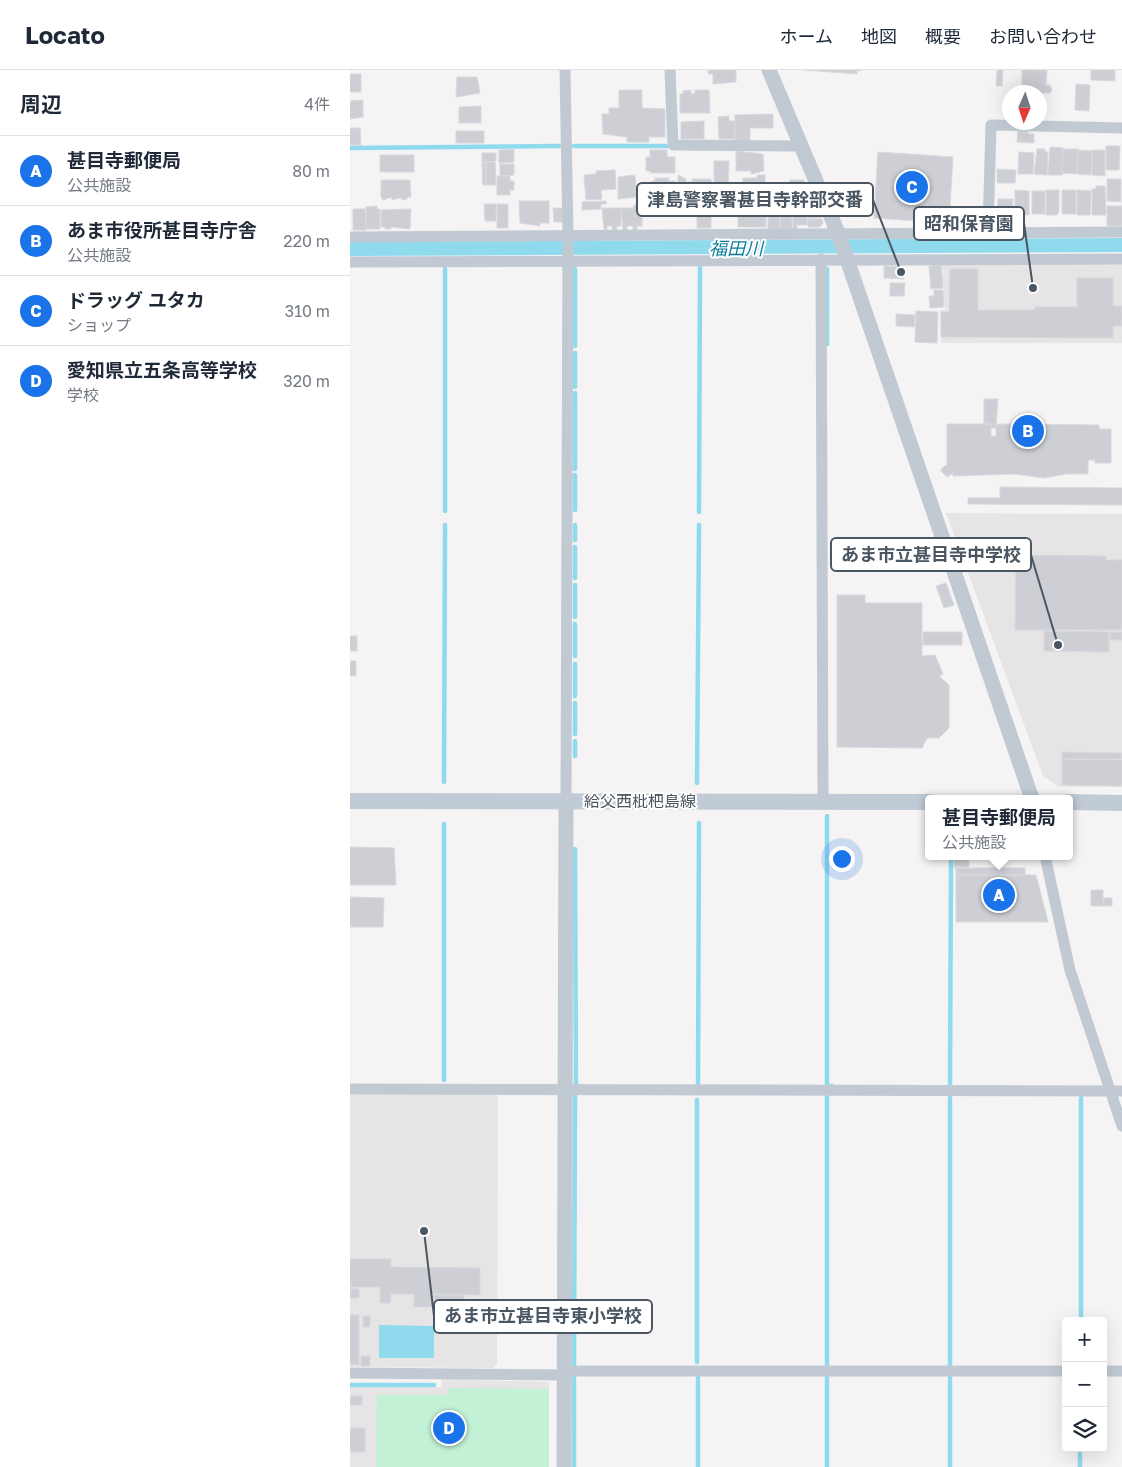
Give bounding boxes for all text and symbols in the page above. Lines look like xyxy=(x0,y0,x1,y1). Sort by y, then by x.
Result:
text: Locato xyxy=(25,20,105,49)
text: ホーム xyxy=(780,25,833,47)
text: 地図 xyxy=(861,25,897,47)
text: 概要 xyxy=(925,25,961,47)
text: お問い合わせ xyxy=(989,25,1097,47)
north arrow xyxy=(1002,85,1047,130)
text: 周辺 xyxy=(20,91,62,117)
text: 4件 xyxy=(304,94,330,114)
text: 甚目寺郵便局 xyxy=(67,148,181,171)
text: A xyxy=(30,161,42,181)
text: 80 m xyxy=(292,161,330,181)
pin: C xyxy=(896,168,928,206)
text: 公共施設 xyxy=(67,175,131,195)
callout: 津島警察署甚目寺幹部交番 xyxy=(637,183,873,216)
text: 津島警察署甚目寺幹部交番 xyxy=(647,188,863,210)
callout: 昭和保育園 xyxy=(914,207,1024,240)
text: 昭和保育園 xyxy=(924,212,1014,234)
text: あま市役所甚目寺庁舎 xyxy=(67,218,257,241)
text: B xyxy=(30,231,42,251)
text: 220 m xyxy=(283,231,330,251)
water label: 福田川 xyxy=(709,237,765,259)
text: 公共施設 xyxy=(67,245,131,265)
text: ドラッグ ユタカ xyxy=(67,288,205,311)
text: C xyxy=(30,301,42,321)
text: 310 m xyxy=(285,301,330,321)
text: ショップ xyxy=(67,315,131,335)
text: 愛知県立五条高等学校 xyxy=(67,358,257,381)
text: D xyxy=(30,371,42,391)
text: 320 m xyxy=(283,371,330,391)
text: 学校 xyxy=(67,385,99,405)
pin: B xyxy=(1012,412,1044,450)
callout: あま市立甚目寺中学校 xyxy=(831,538,1031,571)
text: あま市立甚目寺中学校 xyxy=(841,543,1021,565)
street label: 給父西枇杷島線 xyxy=(584,791,696,811)
popup xyxy=(925,795,1073,860)
text: 甚目寺郵便局 xyxy=(942,805,1056,828)
text: 公共施設 xyxy=(942,832,1006,852)
your location xyxy=(829,846,855,872)
pin: A xyxy=(983,876,1015,914)
callout: あま市立甚目寺東小学校 xyxy=(434,1300,652,1333)
text: あま市立甚目寺東小学校 xyxy=(444,1304,642,1326)
map controls xyxy=(1062,1317,1107,1452)
button: + xyxy=(1062,1317,1107,1362)
button: − xyxy=(1062,1362,1107,1407)
button: layers xyxy=(1062,1407,1107,1452)
pin: D xyxy=(433,1409,465,1447)

